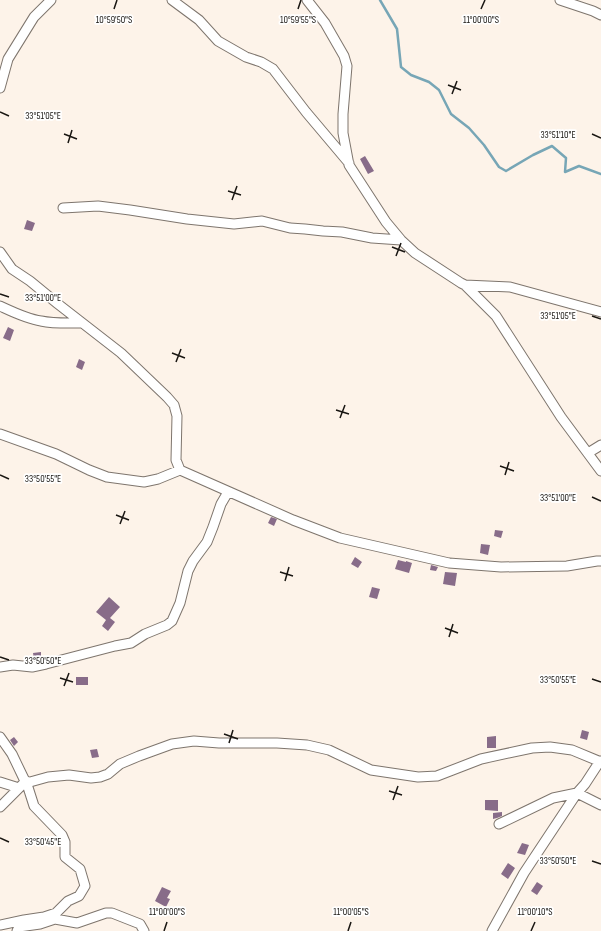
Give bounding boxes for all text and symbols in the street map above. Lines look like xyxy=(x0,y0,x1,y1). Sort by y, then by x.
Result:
text: 10°59'50"S xyxy=(96,14,132,26)
text: 10°59'55"S xyxy=(280,14,316,26)
text: 11°00'00"S xyxy=(463,14,499,26)
text: 33°51'05"E xyxy=(25,110,61,122)
text: 33°51'10"E xyxy=(540,129,576,141)
text: 33°51'00"E xyxy=(25,292,61,304)
text: 33°51'05"E xyxy=(540,310,576,322)
text: 33°50'55"E xyxy=(25,473,61,485)
text: 33°51'00"E xyxy=(540,492,576,504)
text: 33°50'50"E xyxy=(25,655,61,667)
text: 33°50'55"E xyxy=(540,674,576,686)
text: 33°50'45"E xyxy=(25,836,61,848)
text: 33°50'50"E xyxy=(540,855,576,867)
text: 11°00'00"S xyxy=(149,906,185,918)
text: 11°00'05"S xyxy=(333,906,369,918)
text: 11°00'10"S xyxy=(517,906,553,918)

